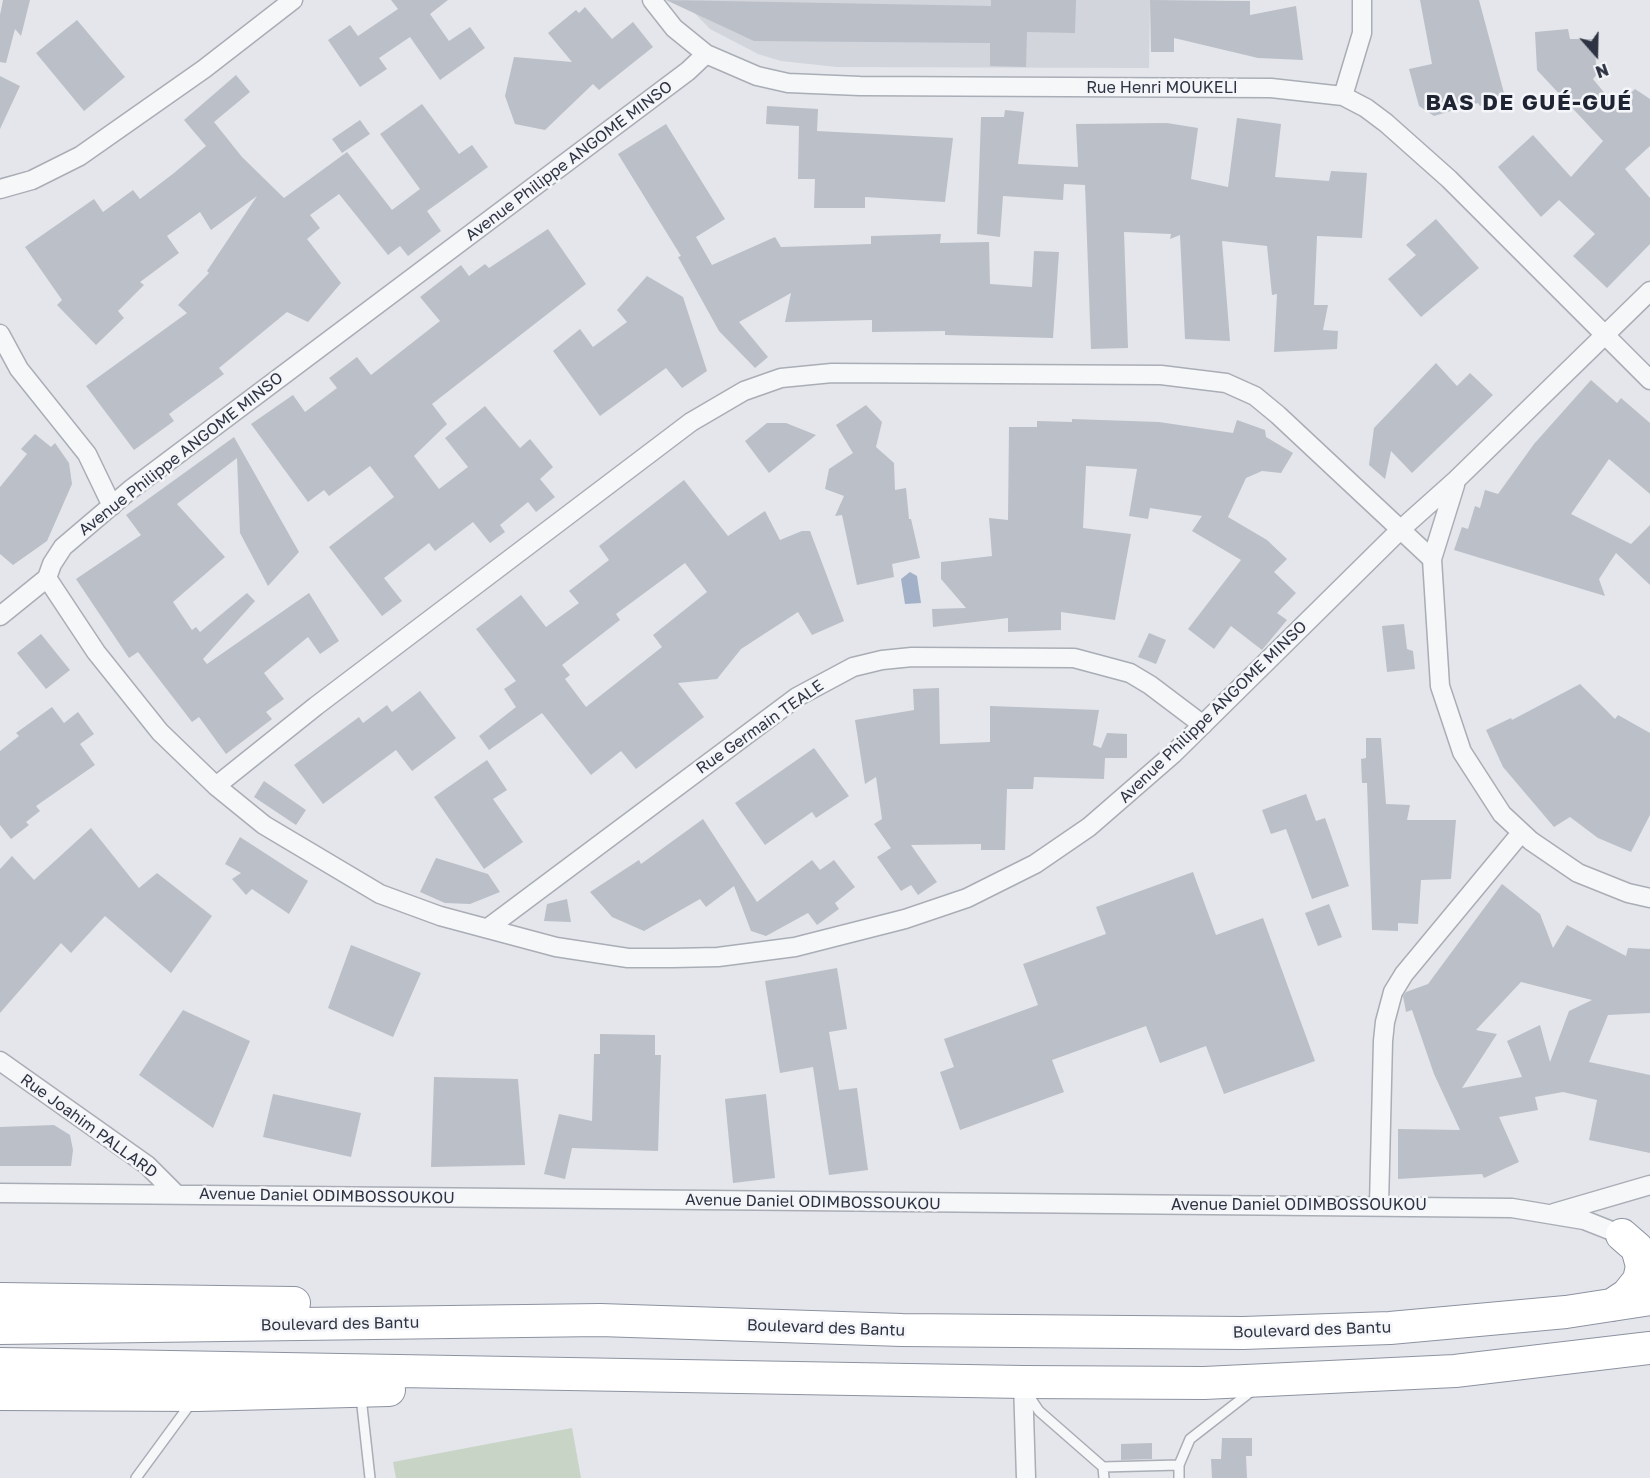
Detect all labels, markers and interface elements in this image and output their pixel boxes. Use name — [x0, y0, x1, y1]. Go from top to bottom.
north arrow — [1566, 24, 1626, 84]
text: N — [1593, 59, 1611, 82]
street label: Avenue Philippe ANGOME MINSO — [462, 77, 676, 245]
street label: Rue Henri MOUKELI — [1086, 78, 1238, 98]
district label: BAS DE GUÉ-GUÉ — [1426, 90, 1632, 116]
street label: Avenue Philippe ANGOME MINSO — [75, 368, 287, 540]
street label: Avenue Philippe ANGOME MINSO — [1115, 617, 1311, 807]
street label: Rue Germain TEALE — [693, 676, 827, 778]
street label: Rue Joahim PALLARD — [17, 1070, 161, 1182]
street label: Avenue Daniel ODIMBOSSOUKOU — [199, 1184, 455, 1208]
street label: Avenue Daniel ODIMBOSSOUKOU — [685, 1190, 941, 1214]
street label: Avenue Daniel ODIMBOSSOUKOU — [1171, 1195, 1427, 1215]
street label: Boulevard des Bantu — [261, 1313, 419, 1335]
street label: Boulevard des Bantu — [746, 1316, 906, 1340]
street label: Boulevard des Bantu — [1232, 1318, 1392, 1342]

